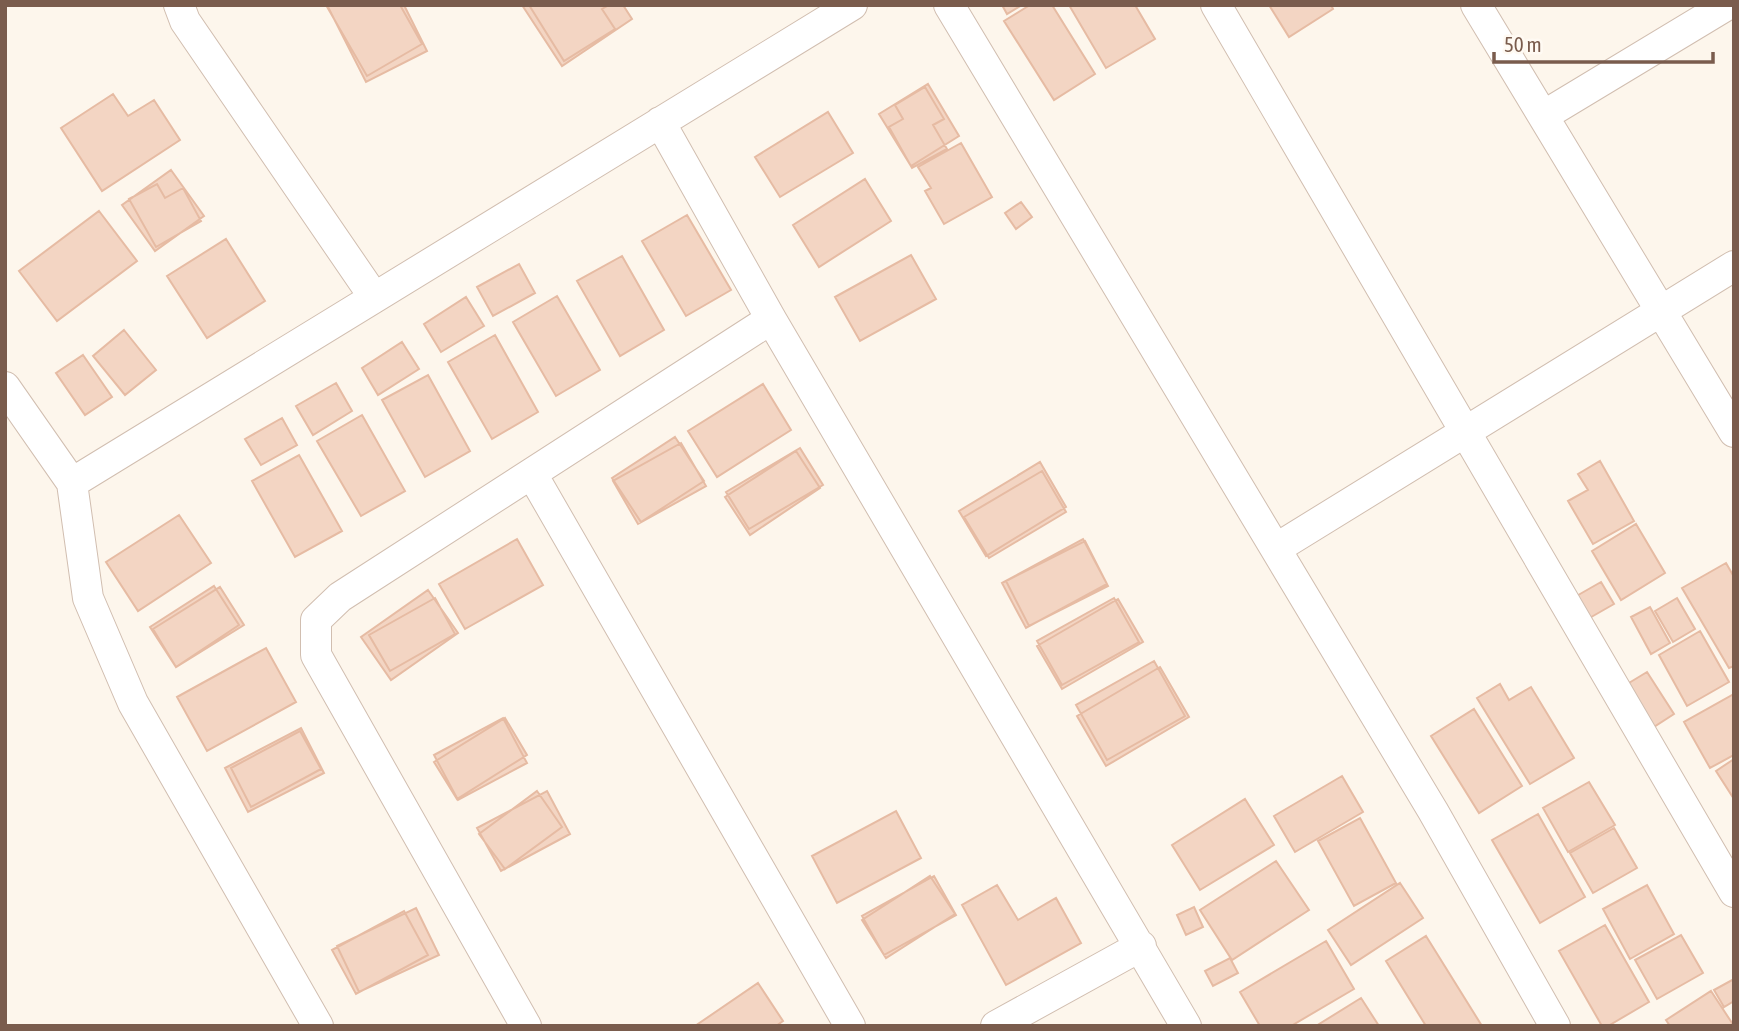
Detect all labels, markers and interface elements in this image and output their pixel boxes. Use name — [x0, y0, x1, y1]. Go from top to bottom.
scale bar — [1494, 21, 1713, 65]
text: 50 m — [1504, 32, 1542, 56]

